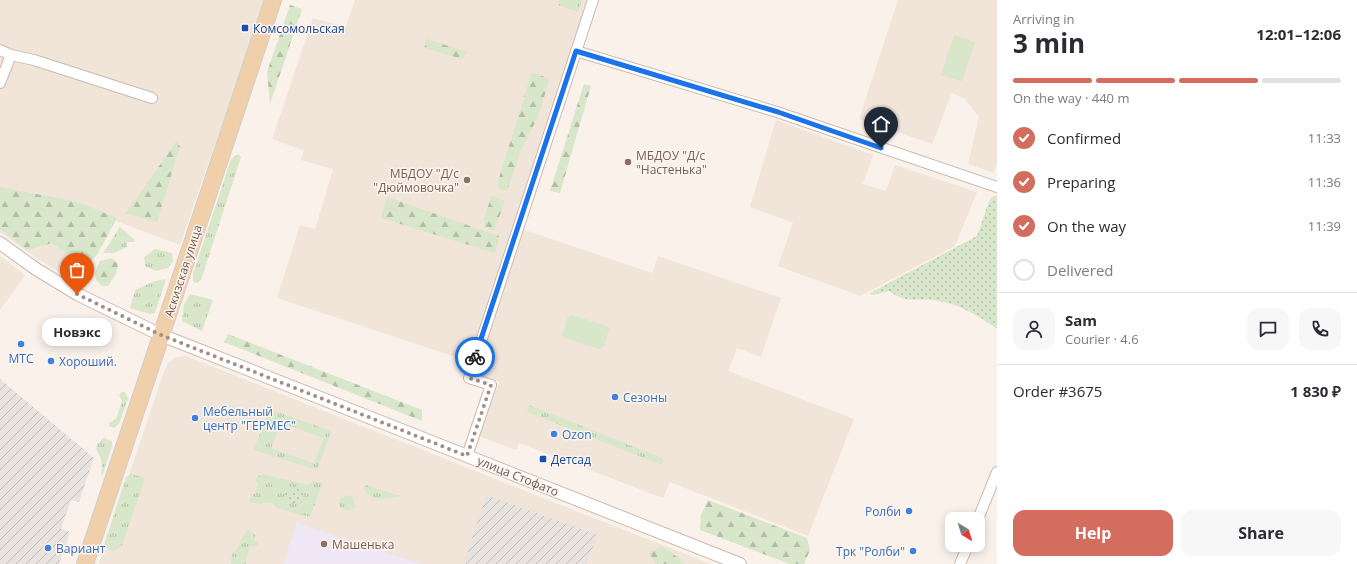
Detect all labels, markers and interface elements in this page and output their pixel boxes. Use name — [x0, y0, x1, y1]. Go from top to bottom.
text: Arriving in — [1013, 10, 1075, 28]
place label: Комсомольская — [253, 20, 345, 37]
marker: Комсомольская — [240, 23, 250, 33]
text: 12:01–12:06 — [1256, 24, 1341, 44]
text: 3 min — [1013, 25, 1085, 61]
text: On the way · 440 m — [1013, 89, 1129, 107]
pin — [864, 107, 898, 148]
icon: home — [870, 113, 892, 135]
icon: check — [1013, 127, 1035, 149]
text: Confirmed — [1047, 128, 1121, 148]
text: 11:33 — [1308, 129, 1341, 147]
place label: МБДОУ "Д/с "Настенька" — [636, 147, 707, 178]
marker: МБДОУ "Д/с "Настенька" — [623, 157, 633, 167]
place label: МБДОУ "Д/с "Дюймовочка" — [373, 165, 459, 196]
icon: check — [1013, 171, 1035, 193]
text: Preparing — [1047, 172, 1115, 192]
text: 11:36 — [1308, 173, 1341, 191]
marker: МБДОУ "Д/с "Дюймовочка" — [462, 175, 472, 185]
icon: check — [1013, 215, 1035, 237]
text: On the way — [1047, 216, 1126, 236]
text: 11:39 — [1308, 217, 1341, 235]
street label: Аскизская улица — [160, 223, 206, 319]
pin — [60, 253, 94, 294]
icon: bag — [66, 259, 88, 281]
text: Delivered — [1047, 260, 1114, 280]
button: person — [1013, 308, 1055, 350]
button: chat — [1247, 308, 1289, 350]
button: phone — [1299, 308, 1341, 350]
text: Sam — [1065, 310, 1097, 330]
callout: Новэкс — [42, 318, 112, 346]
text: Новэкс — [53, 323, 101, 341]
text: Courier · 4.6 — [1065, 330, 1139, 348]
courier — [455, 337, 495, 377]
marker: МТС — [16, 339, 26, 349]
icon: bike — [464, 346, 486, 368]
place label: МТС — [9, 350, 34, 367]
place label: Хороший. — [59, 353, 117, 370]
marker: Хороший. — [46, 356, 56, 366]
text: Order #3675 — [1013, 381, 1102, 401]
text: 1 830 ₽ — [1290, 381, 1341, 401]
place label: Сезоны — [623, 389, 667, 406]
marker: Сезоны — [610, 392, 620, 402]
place label: Мебельный центр "ГЕРМЕС" — [203, 403, 296, 434]
marker: Мебельный центр "ГЕРМЕС" — [190, 413, 200, 423]
place label: Ozon — [562, 426, 592, 443]
marker: Ozon — [549, 429, 559, 439]
place label: Детсад — [551, 451, 591, 468]
street label: улица Стофато — [475, 452, 561, 500]
marker: Детсад — [538, 454, 548, 464]
place label: Ролби — [865, 503, 901, 520]
marker: Ролби — [904, 506, 914, 516]
button: Help — [1013, 510, 1173, 556]
button: Share — [1181, 510, 1341, 556]
north arrow — [945, 512, 985, 552]
map controls — [945, 512, 985, 552]
place label: Машенька — [332, 536, 394, 553]
marker: Машенька — [319, 539, 329, 549]
place label: Вариант — [56, 540, 106, 557]
marker: Вариант — [43, 543, 53, 553]
place label: Трк "Ролби" — [836, 543, 905, 560]
marker: Трк "Ролби" — [908, 546, 918, 556]

